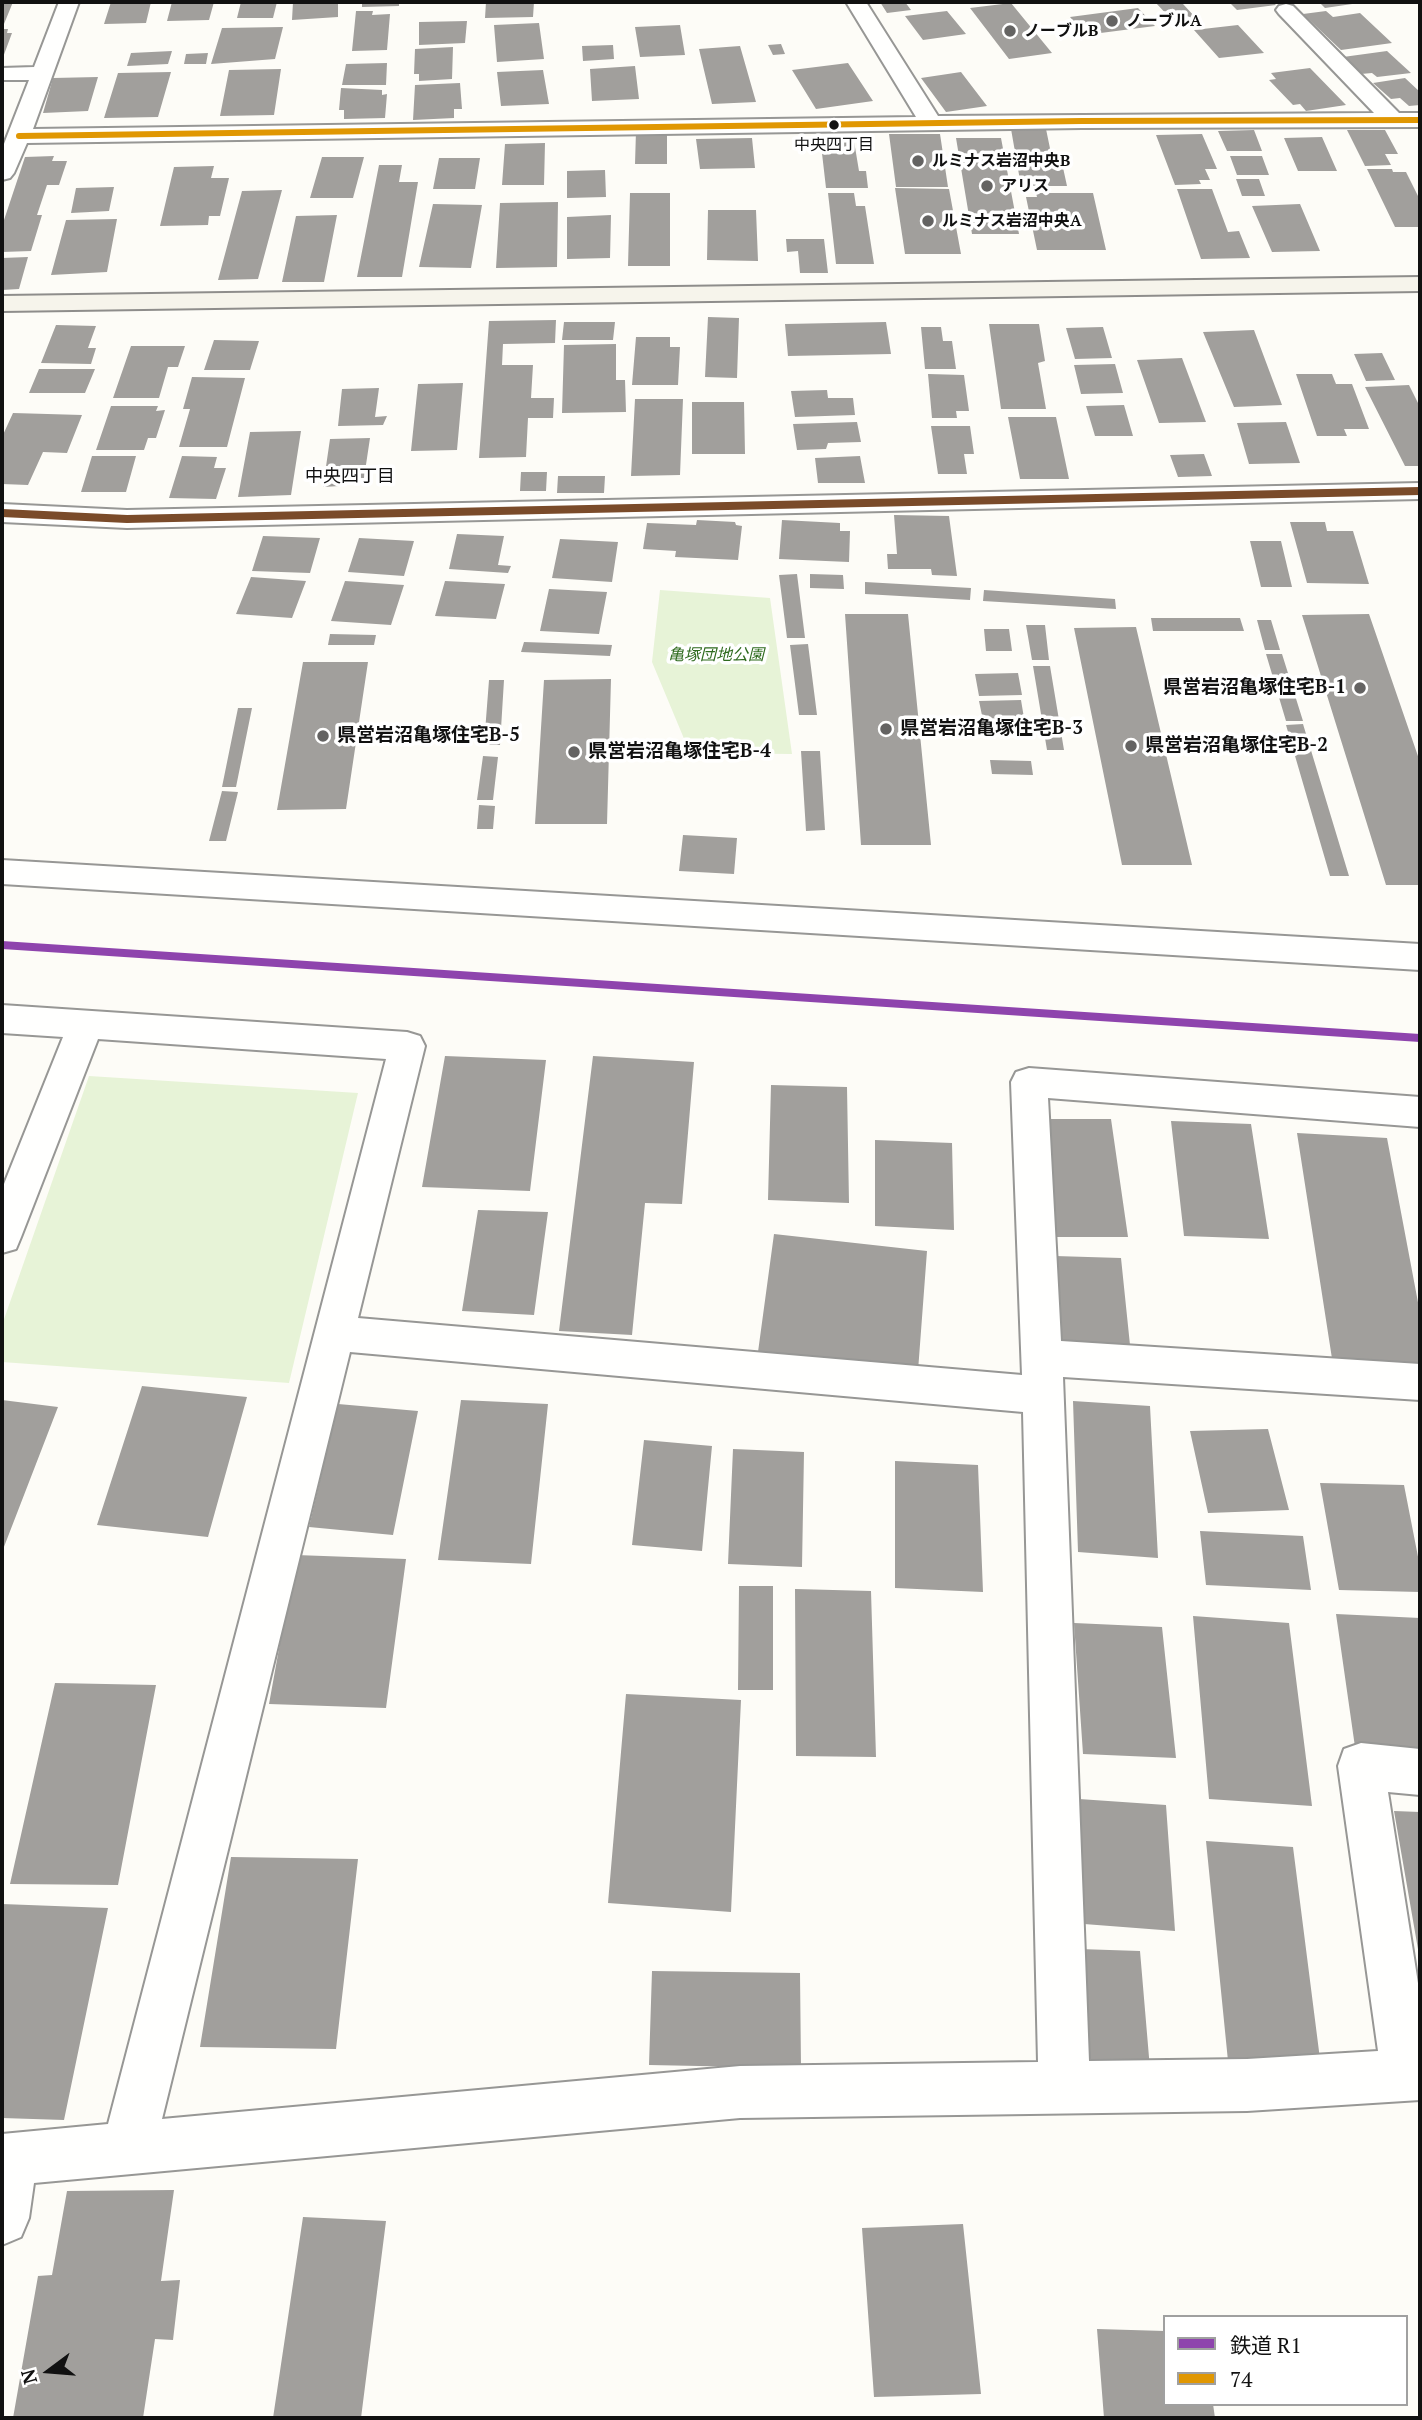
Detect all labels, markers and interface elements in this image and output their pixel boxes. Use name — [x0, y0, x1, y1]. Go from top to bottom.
place label: ノーブルA — [1126, 11, 1202, 31]
marker: ノーブルA — [1104, 13, 1120, 29]
place label: ノーブルB — [1024, 21, 1098, 41]
marker: ノーブルB — [1002, 23, 1018, 39]
marker: 中央四丁目 — [827, 118, 841, 132]
place label: 中央四丁目 — [794, 135, 874, 155]
place label: ルミナス岩沼中央B — [932, 151, 1070, 171]
marker: ルミナス岩沼中央B — [910, 153, 926, 169]
place label: アリス — [1001, 176, 1049, 196]
marker: アリス — [979, 178, 995, 194]
place label: ルミナス岩沼中央A — [942, 211, 1082, 231]
marker: ルミナス岩沼中央A — [920, 213, 936, 229]
district label: 中央四丁目 — [305, 466, 395, 488]
park label: 亀塚団地公園 — [668, 645, 764, 665]
place label: 県営岩沼亀塚住宅B-1 — [1163, 677, 1346, 699]
marker: 県営岩沼亀塚住宅B-1 — [1352, 680, 1368, 696]
place label: 県営岩沼亀塚住宅B-3 — [900, 718, 1083, 740]
marker: 県営岩沼亀塚住宅B-3 — [878, 721, 894, 737]
place label: 県営岩沼亀塚住宅B-5 — [337, 725, 520, 747]
marker: 県営岩沼亀塚住宅B-5 — [315, 728, 331, 744]
place label: 県営岩沼亀塚住宅B-2 — [1145, 735, 1328, 757]
marker: 県営岩沼亀塚住宅B-2 — [1123, 738, 1139, 754]
place label: 県営岩沼亀塚住宅B-4 — [588, 741, 771, 763]
marker: 県営岩沼亀塚住宅B-4 — [566, 744, 582, 760]
legend — [1163, 2315, 1408, 2406]
text: 鉄道 R1 — [1230, 2331, 1302, 2359]
north arrow — [14, 2336, 84, 2406]
text: 74 — [1230, 2365, 1252, 2393]
text: N — [14, 2367, 42, 2387]

